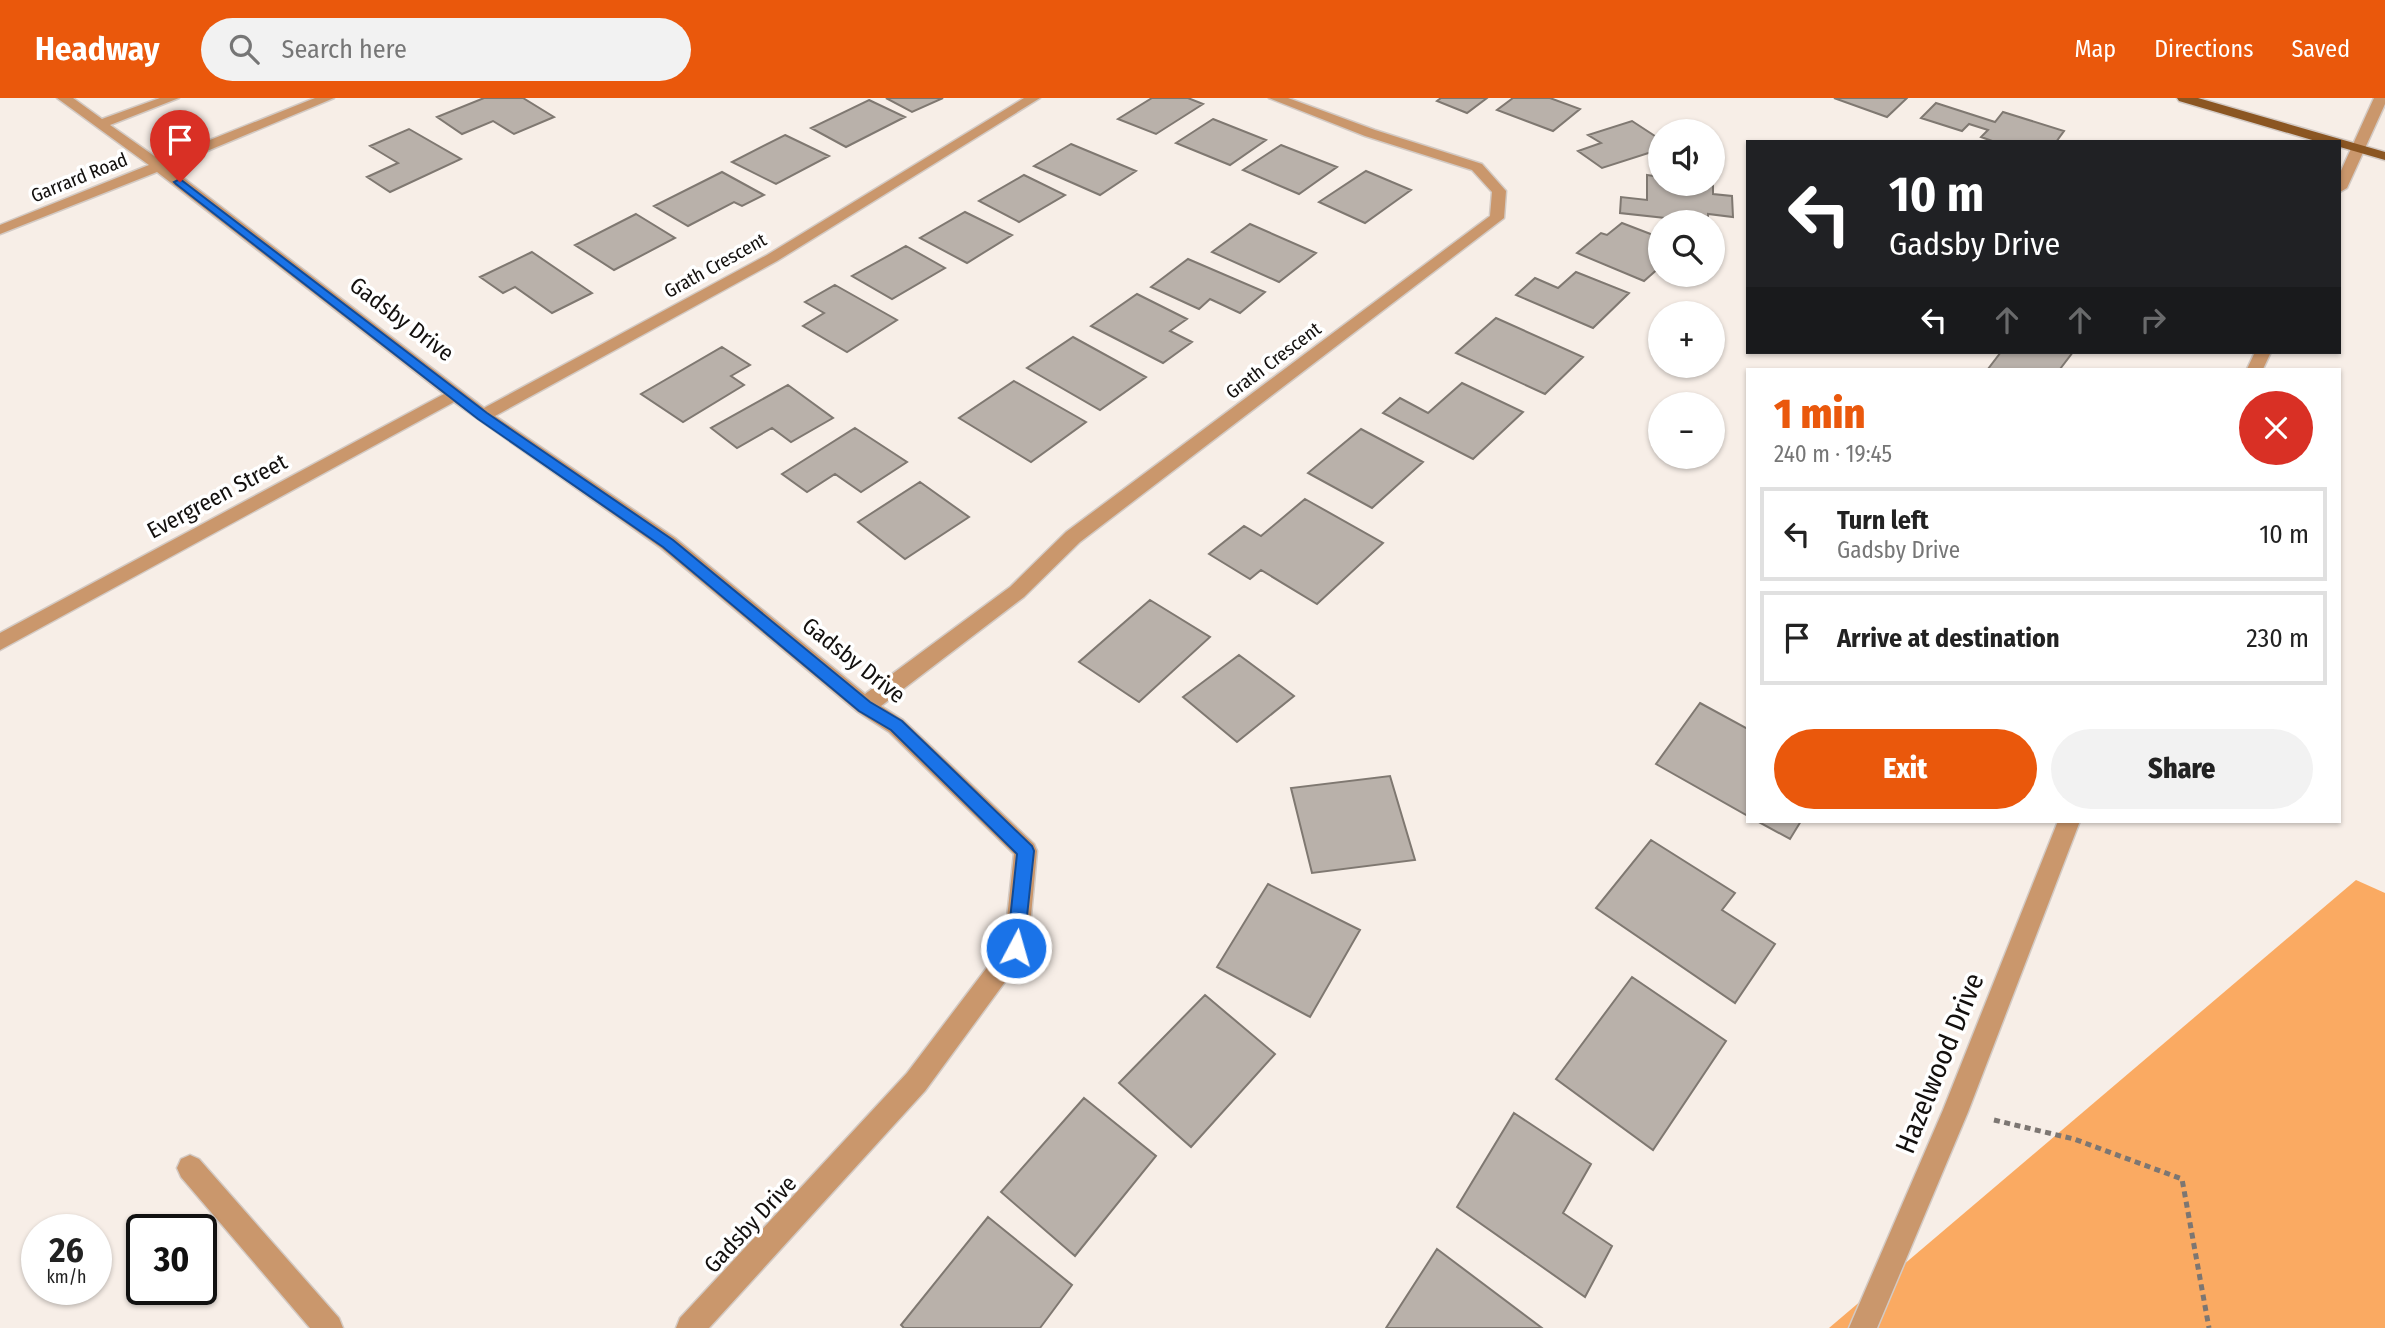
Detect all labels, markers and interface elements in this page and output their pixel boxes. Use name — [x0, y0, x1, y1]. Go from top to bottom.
search box — [201, 18, 691, 81]
text: Headway — [35, 29, 159, 69]
icon: search — [225, 30, 263, 68]
text: Search here — [281, 34, 407, 65]
text: Map — [2075, 35, 2116, 63]
text: Directions — [2154, 35, 2253, 63]
text: Saved — [2291, 35, 2350, 63]
pin — [150, 110, 210, 182]
map controls — [1648, 119, 1725, 469]
button: sound — [1648, 119, 1725, 196]
icon: arrive — [161, 121, 199, 159]
street label: Garrard Road — [27, 148, 131, 207]
text: 10 m — [1889, 165, 1984, 224]
icon: left — [1774, 168, 1865, 259]
button: search — [1648, 210, 1725, 287]
text: Gadsby Drive — [1889, 225, 2060, 263]
street label: Grath Crescent — [660, 228, 771, 303]
street label: Gadsby Drive — [344, 271, 460, 367]
button: + — [1648, 301, 1725, 378]
icon: left — [1915, 301, 1953, 339]
icon: ahead — [1988, 301, 2026, 339]
icon: ahead — [2061, 301, 2099, 339]
icon: right — [2134, 301, 2172, 339]
street label: Grath Crescent — [1221, 317, 1326, 404]
text: 1 min — [1774, 389, 1865, 439]
button: close — [2239, 391, 2313, 465]
button: − — [1648, 392, 1725, 469]
text: 240 m · 19:45 — [1774, 440, 1892, 468]
street label: Evergreen Street — [142, 447, 292, 545]
text: Turn left — [1837, 505, 1929, 536]
icon: left — [1778, 515, 1816, 553]
text: 10 m — [2259, 519, 2309, 550]
text: Gadsby Drive — [1837, 536, 1960, 564]
street label: Gadsby Drive — [797, 611, 911, 709]
icon: arrive — [1778, 619, 1816, 657]
text: Arrive at destination — [1837, 623, 2060, 654]
text: 230 m — [2246, 623, 2309, 654]
button: Exit — [1774, 729, 2037, 809]
button: Share — [2051, 729, 2313, 809]
position arrow — [979, 911, 1053, 985]
street label: Hazelwood Drive — [1888, 968, 1991, 1158]
street label: Gadsby Drive — [698, 1169, 802, 1279]
speed limit sign: 30 — [126, 1214, 217, 1305]
text: 26 — [49, 1229, 84, 1271]
text: km/h — [46, 1266, 87, 1288]

